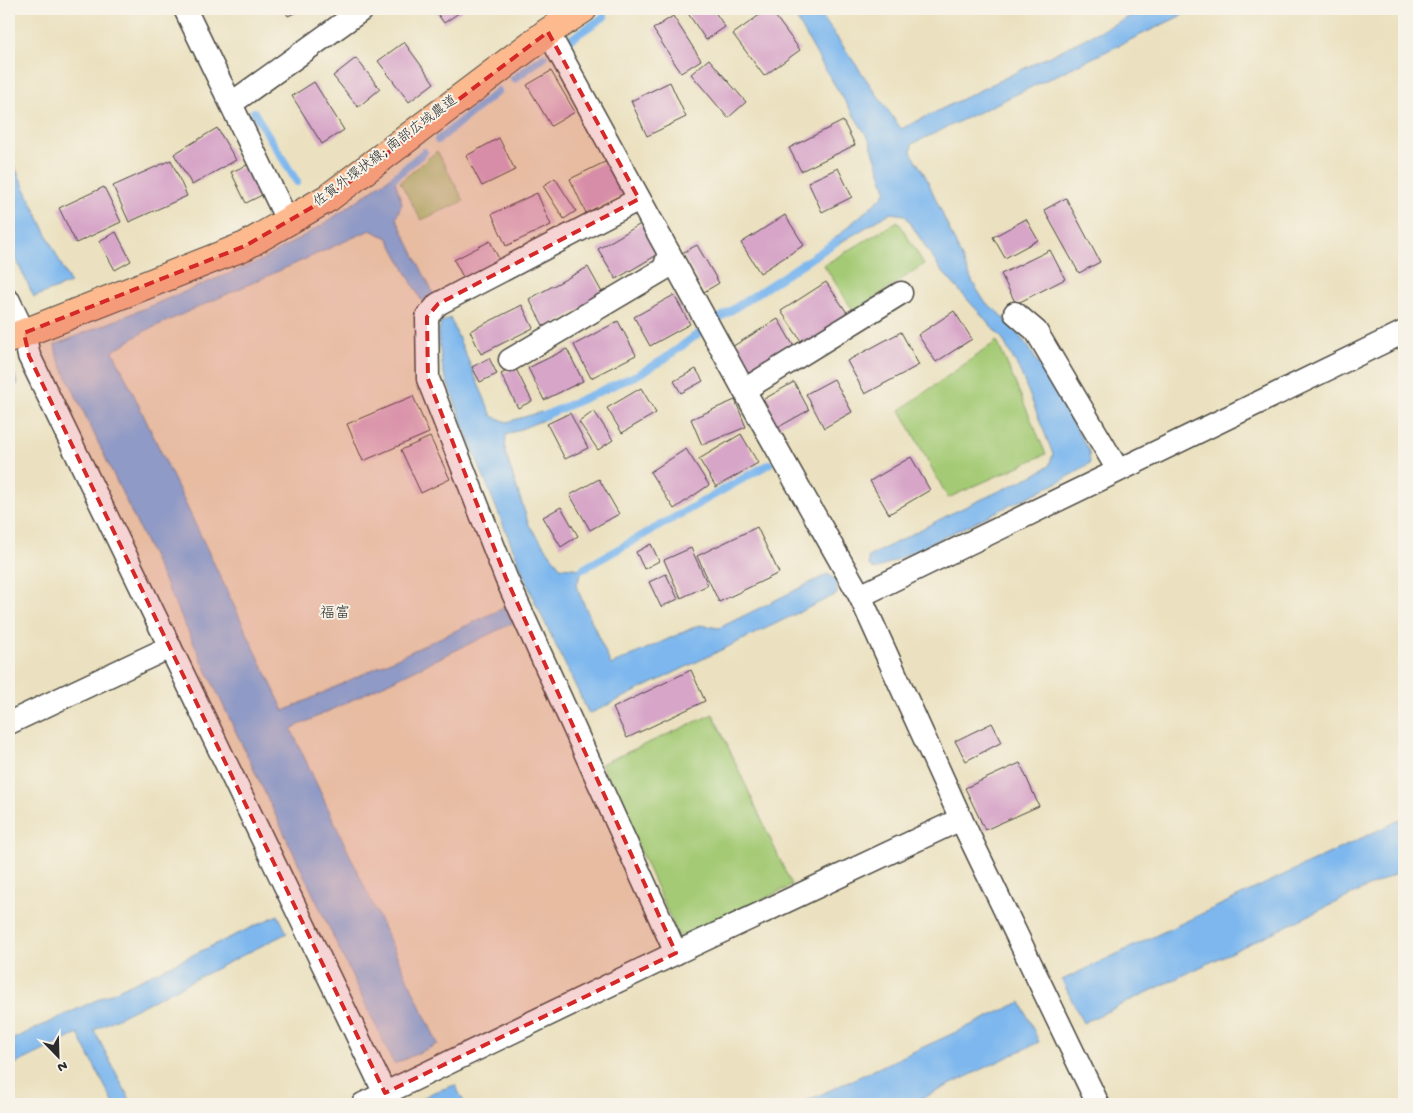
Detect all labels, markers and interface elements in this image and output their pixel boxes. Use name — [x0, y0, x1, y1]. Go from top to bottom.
street label: 佐賀外環状線; 南部広域農道 — [311, 92, 461, 212]
district label: 福富 — [320, 604, 350, 623]
north arrow — [32, 1030, 82, 1080]
text: N — [55, 1056, 70, 1075]

